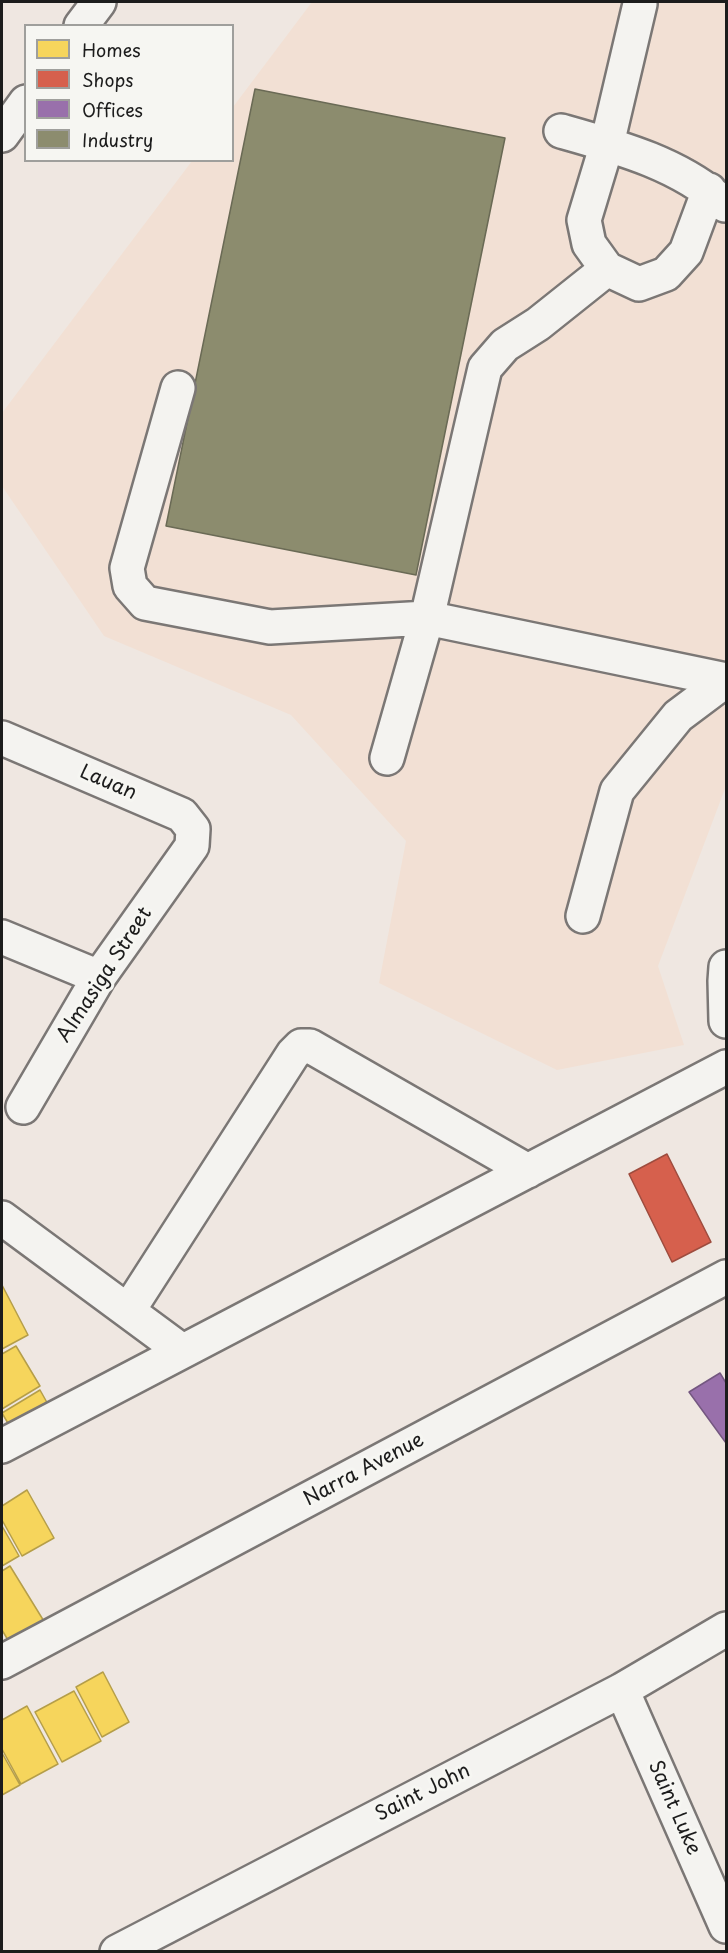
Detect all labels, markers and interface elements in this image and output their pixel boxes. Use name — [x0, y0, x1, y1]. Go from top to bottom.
legend — [24, 24, 234, 162]
text: Homes — [82, 36, 140, 63]
text: Shops — [82, 66, 133, 93]
text: Offices — [82, 96, 143, 123]
text: Industry — [82, 126, 153, 153]
street label: Lauan — [76, 760, 140, 806]
street label: Almasiga Street — [52, 903, 158, 1047]
street label: Narra Avenue — [300, 1428, 428, 1512]
street label: Saint Luke — [643, 1757, 705, 1859]
street label: Saint John — [372, 1759, 474, 1827]

